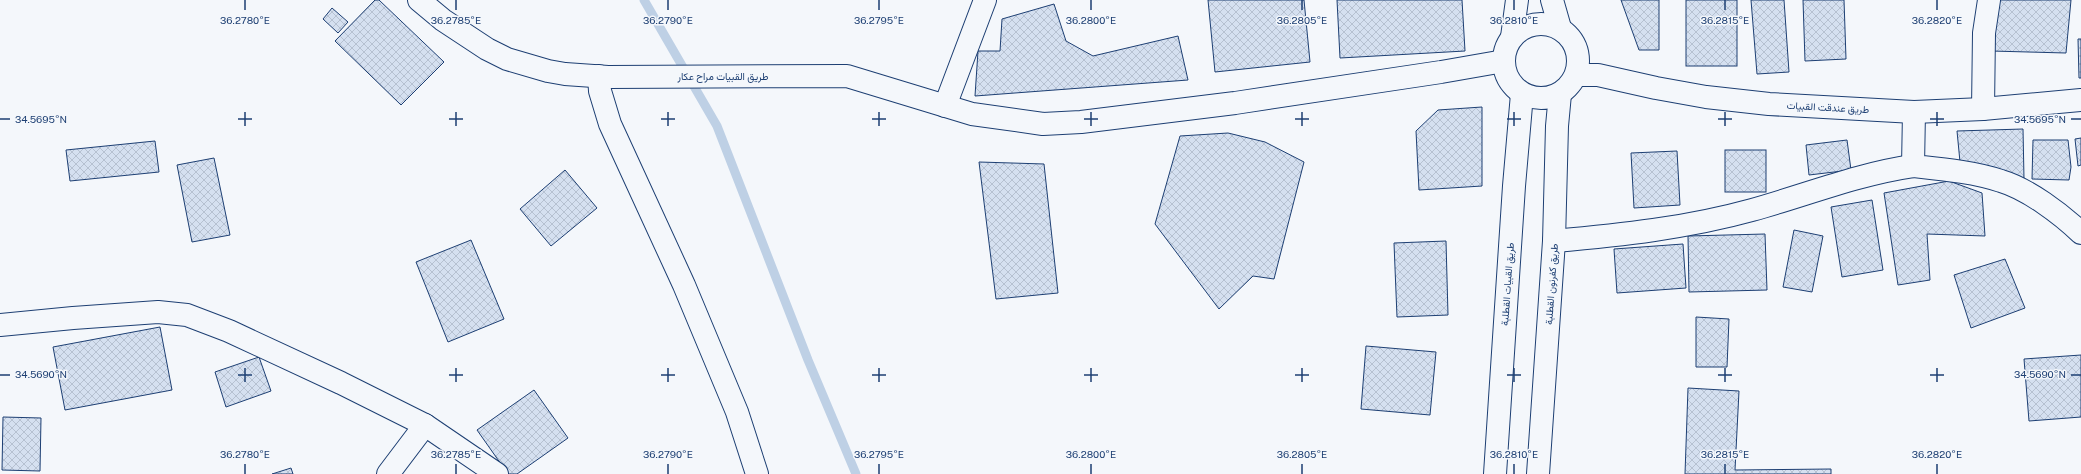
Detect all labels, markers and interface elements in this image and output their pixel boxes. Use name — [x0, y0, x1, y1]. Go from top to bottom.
text: 36.2780°E — [220, 14, 270, 26]
text: 36.2785°E — [431, 14, 481, 26]
text: 36.2790°E — [643, 14, 693, 26]
text: 36.2795°E — [854, 14, 904, 26]
text: 36.2800°E — [1066, 14, 1116, 26]
text: 36.2805°E — [1277, 14, 1327, 26]
text: 36.2810°E — [1490, 14, 1538, 26]
text: 36.2815°E — [1701, 14, 1749, 26]
text: 36.2820°E — [1912, 14, 1962, 26]
street label: طريق القبيات مراح عكار — [676, 70, 769, 83]
street label: طريق عندقت القبيات — [1786, 99, 1870, 116]
text: 34.5695°N — [15, 113, 67, 125]
text: 34.5695°N — [2014, 113, 2066, 125]
street label: طريق القبيات القطلبة — [1498, 241, 1517, 326]
street label: طريق كفرنون القطلبة — [1542, 242, 1561, 325]
text: 34.5690°N — [15, 368, 67, 380]
text: 34.5690°N — [2014, 368, 2066, 380]
text: 36.2780°E — [220, 448, 270, 460]
text: 36.2785°E — [431, 448, 481, 460]
text: 36.2790°E — [643, 448, 693, 460]
text: 36.2795°E — [854, 448, 904, 460]
text: 36.2800°E — [1066, 448, 1116, 460]
text: 36.2805°E — [1277, 448, 1327, 460]
text: 36.2810°E — [1490, 448, 1538, 460]
text: 36.2815°E — [1701, 448, 1749, 460]
text: 36.2820°E — [1912, 448, 1962, 460]

